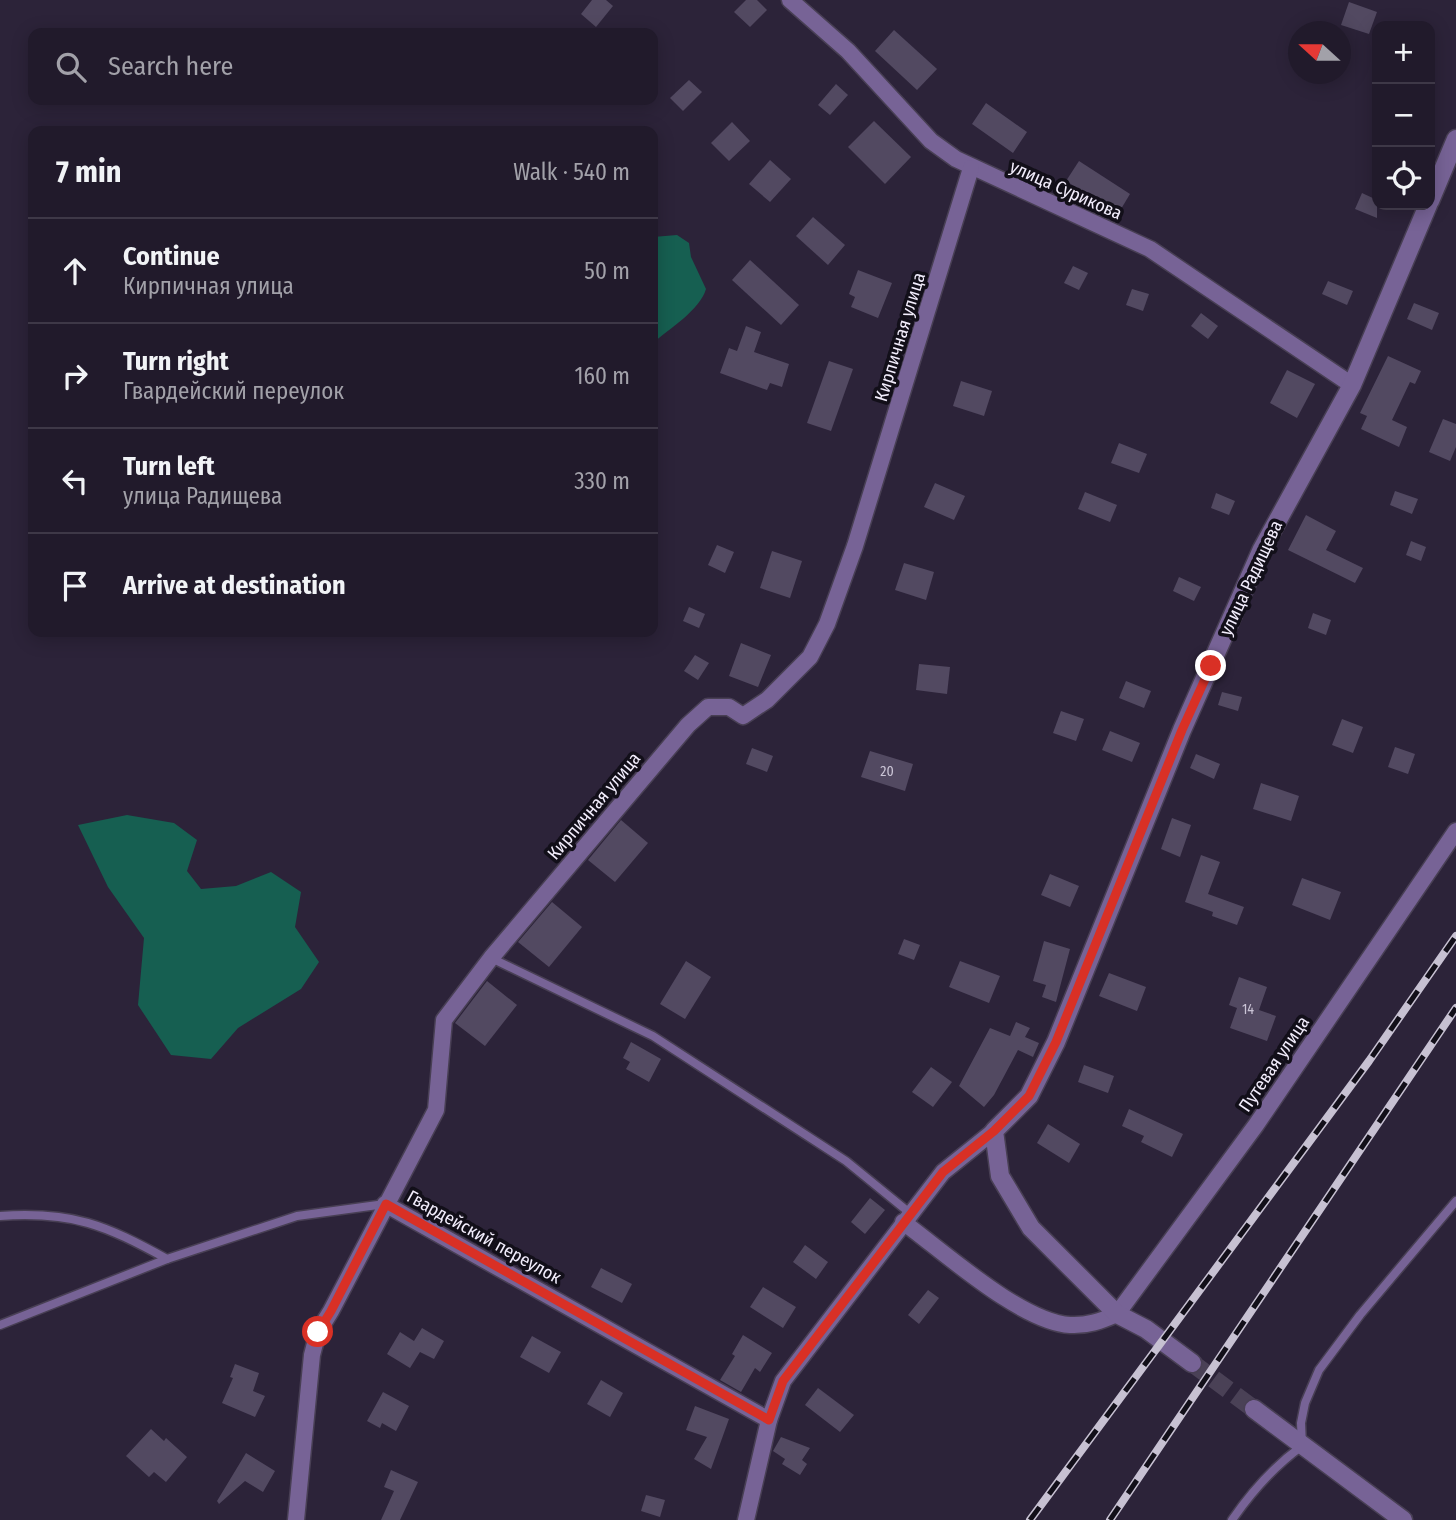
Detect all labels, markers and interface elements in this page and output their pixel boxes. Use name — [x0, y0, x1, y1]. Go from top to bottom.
north arrow — [1288, 21, 1351, 84]
map controls — [1372, 21, 1435, 210]
button: + — [1372, 21, 1435, 84]
search box — [28, 28, 658, 105]
icon: search — [52, 48, 90, 86]
text: Search here — [108, 51, 233, 82]
button: − — [1372, 84, 1435, 147]
button: locate — [1372, 147, 1435, 210]
text: 7 min — [56, 154, 121, 190]
street label: улица Сурикова — [1007, 155, 1126, 225]
text: Walk · 540 m — [513, 158, 630, 186]
text: Continue — [123, 241, 220, 272]
icon: ahead — [56, 252, 94, 290]
text: 50 m — [584, 257, 630, 285]
street label: Кирпичная улица — [870, 270, 930, 404]
text: Кирпичная улица — [123, 272, 294, 300]
text: Turn right — [123, 346, 229, 377]
icon: right — [56, 357, 94, 395]
text: 160 m — [575, 362, 630, 390]
text: Гвардейский переулок — [123, 377, 344, 405]
text: Turn left — [123, 451, 215, 482]
icon: left — [56, 462, 94, 500]
text: 330 m — [574, 467, 630, 495]
text: улица Радищева — [123, 482, 282, 510]
street label: улица Радищева — [1215, 517, 1287, 639]
icon: arrive — [56, 567, 94, 605]
text: Arrive at destination — [123, 570, 346, 601]
route end — [1195, 650, 1226, 681]
street label: Кирпичная улица — [543, 748, 645, 864]
house number: 20 — [880, 763, 894, 780]
house number: 14 — [1242, 1001, 1254, 1018]
street label: Путевая улица — [1234, 1012, 1314, 1116]
street label: Гвардейский переулок — [403, 1185, 565, 1289]
route start — [302, 1316, 333, 1347]

